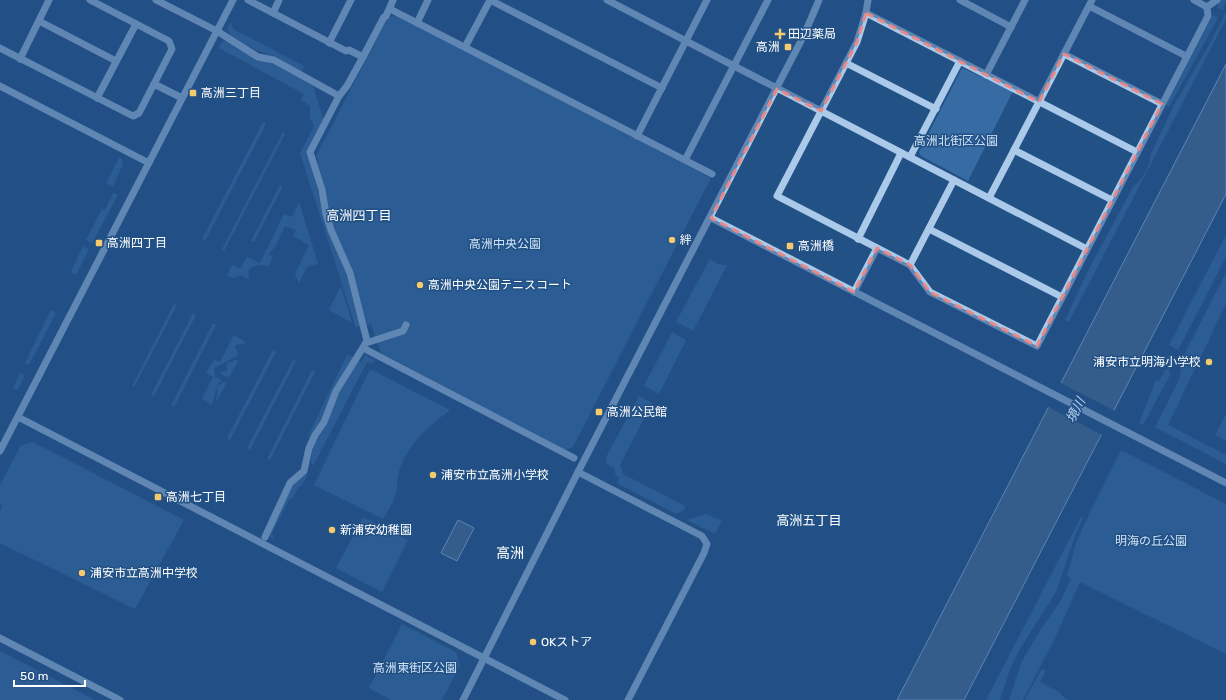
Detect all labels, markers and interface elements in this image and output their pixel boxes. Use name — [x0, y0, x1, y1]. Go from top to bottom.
place label: 田辺薬局 — [788, 27, 836, 41]
marker: 田辺薬局 — [775, 29, 785, 39]
place label: 高洲 — [756, 40, 780, 54]
marker: 高洲 — [783, 42, 793, 52]
place label: 高洲三丁目 — [201, 86, 261, 100]
marker: 高洲三丁目 — [188, 88, 198, 98]
park label: 高洲北街区公園 — [914, 134, 998, 148]
district label: 高洲四丁目 — [326, 208, 392, 223]
place label: 絆 — [680, 233, 692, 247]
marker: 絆 — [667, 235, 677, 245]
place label: 高洲四丁目 — [107, 236, 167, 250]
park label: 高洲中央公園 — [469, 237, 541, 251]
marker: 高洲四丁目 — [94, 238, 104, 248]
place label: 高洲橋 — [798, 239, 834, 253]
marker: 高洲橋 — [785, 241, 795, 251]
place label: 高洲中央公園テニスコート — [428, 278, 572, 292]
marker: 高洲中央公園テニスコート — [415, 280, 425, 290]
place label: 浦安市立明海小学校 — [1093, 355, 1201, 369]
marker: 浦安市立明海小学校 — [1204, 357, 1214, 367]
water label: 境川 — [1063, 393, 1089, 425]
place label: 高洲公民館 — [607, 405, 667, 419]
marker: 高洲公民館 — [594, 407, 604, 417]
place label: 浦安市立高洲小学校 — [441, 468, 549, 482]
marker: 浦安市立高洲小学校 — [428, 470, 438, 480]
place label: 高洲七丁目 — [166, 490, 226, 504]
marker: 高洲七丁目 — [153, 492, 163, 502]
district label: 高洲五丁目 — [776, 513, 842, 528]
place label: 新浦安幼稚園 — [340, 523, 412, 537]
marker: 新浦安幼稚園 — [327, 525, 337, 535]
park label: 明海の丘公園 — [1115, 534, 1187, 548]
district label: 高洲 — [496, 545, 524, 562]
place label: 浦安市立高洲中学校 — [90, 566, 198, 580]
marker: 浦安市立高洲中学校 — [77, 568, 87, 578]
place label: OKストア — [541, 635, 592, 649]
marker: OKストア — [528, 637, 538, 647]
park label: 高洲東街区公園 — [373, 661, 457, 675]
scale bar — [14, 662, 85, 688]
text: 50 m — [20, 669, 48, 683]

